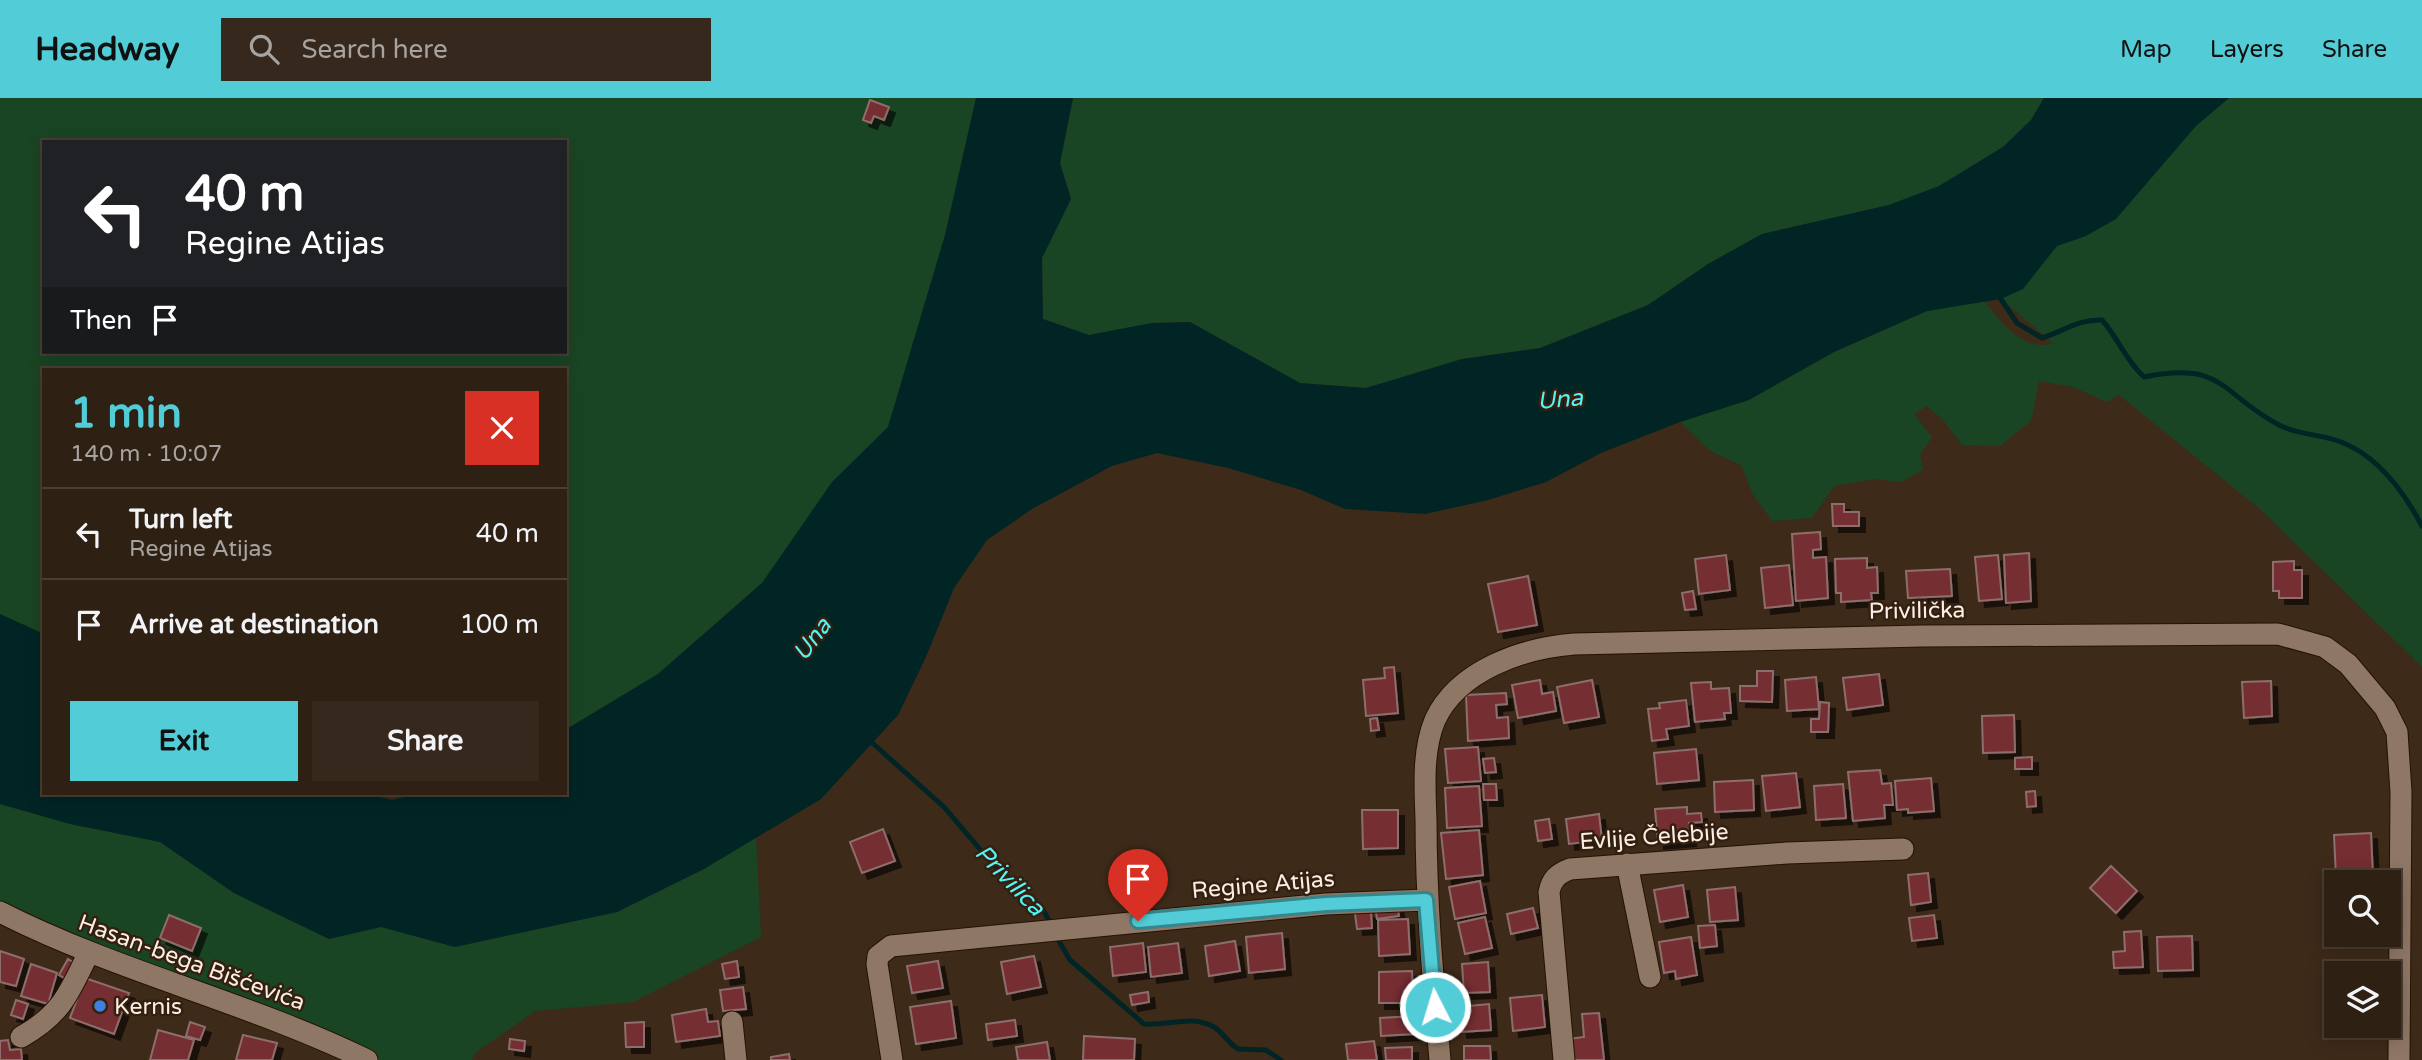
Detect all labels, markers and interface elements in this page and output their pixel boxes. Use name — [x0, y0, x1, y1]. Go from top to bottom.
search box — [221, 18, 711, 81]
text: Headway — [35, 30, 179, 69]
icon: search — [245, 30, 283, 68]
text: Search here — [301, 34, 448, 65]
text: Map — [2120, 35, 2172, 64]
text: Layers — [2210, 35, 2284, 64]
text: Share — [2322, 35, 2387, 64]
text: 40 m — [185, 165, 304, 224]
icon: left — [70, 168, 161, 259]
text: Regine Atijas — [185, 225, 385, 263]
icon: arrive — [146, 301, 184, 339]
text: Then — [70, 305, 132, 336]
water label: Una — [1536, 383, 1585, 416]
text: 1 min — [70, 388, 182, 439]
button: close — [465, 391, 539, 465]
text: 140 m · 10:07 — [70, 440, 222, 468]
text: Turn left — [129, 504, 232, 535]
icon: left — [70, 515, 108, 553]
text: 40 m — [476, 518, 539, 549]
text: Regine Atijas — [129, 535, 273, 563]
street label: Privilička — [1868, 596, 1966, 626]
icon: arrive — [70, 606, 108, 644]
text: Arrive at destination — [129, 609, 379, 640]
text: 100 m — [459, 609, 539, 640]
water label: Una — [787, 612, 838, 666]
button: Exit — [70, 701, 298, 781]
button: Share — [312, 701, 539, 781]
street label: Evlije Čelebije — [1579, 818, 1730, 856]
water label: Privilica — [969, 839, 1051, 922]
pin — [1108, 849, 1168, 921]
icon: arrive — [1119, 860, 1157, 898]
street label: Regine Atijas — [1190, 865, 1336, 905]
map controls — [2324, 870, 2401, 1038]
button: search — [2324, 870, 2401, 947]
street label: Hasan-bega Bišćevića — [74, 909, 309, 1017]
button: layers — [2324, 961, 2401, 1038]
position arrow — [1398, 970, 1472, 1044]
place label: Kernis — [114, 993, 182, 1021]
marker: Kernis — [92, 998, 108, 1014]

